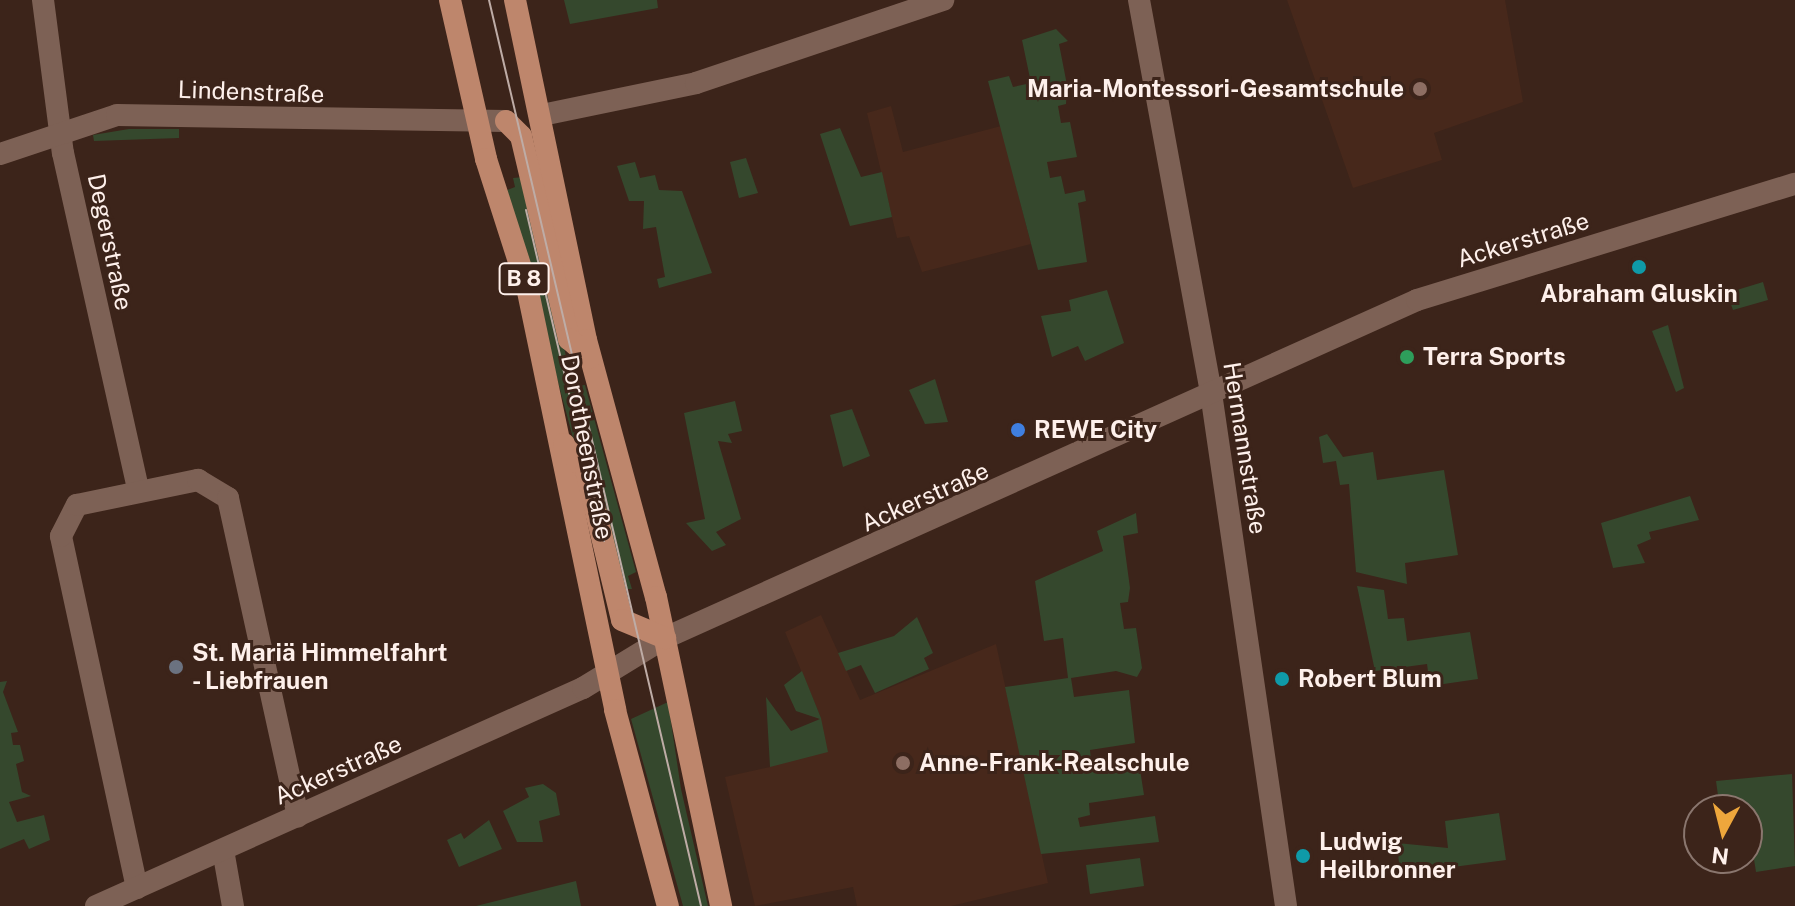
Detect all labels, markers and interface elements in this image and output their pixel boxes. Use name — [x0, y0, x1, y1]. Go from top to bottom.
street label: Lindenstraße — [177, 75, 325, 109]
place label: Maria-Montessori-Gesamtschule — [1027, 75, 1404, 103]
marker: Maria-Montessori-Gesamtschule — [1411, 80, 1429, 98]
street label: Degerstraße — [81, 171, 139, 313]
street label: Ackerstraße — [1453, 206, 1593, 274]
marker: Abraham Gluskin — [1630, 258, 1648, 276]
road number: B 8 — [498, 261, 550, 297]
place label: Abraham Gluskin — [1540, 280, 1738, 308]
place label: Terra Sports — [1423, 343, 1566, 371]
marker: Terra Sports — [1398, 348, 1416, 366]
street label: Dorotheenstraße — [555, 352, 619, 542]
street label: Hermannstraße — [1217, 360, 1273, 536]
place label: REWE City — [1034, 416, 1157, 444]
marker: REWE City — [1009, 421, 1027, 439]
street label: Ackerstraße — [857, 456, 993, 538]
place label: St. Mariä Himmelfahrt - Liebfrauen — [192, 639, 448, 695]
marker: St. Mariä Himmelfahrt - Liebfrauen — [167, 658, 185, 676]
place label: Robert Blum — [1298, 665, 1442, 693]
marker: Robert Blum — [1273, 670, 1291, 688]
street label: Ackerstraße — [270, 729, 406, 811]
place label: Anne-Frank-Realschule — [919, 749, 1190, 777]
marker: Anne-Frank-Realschule — [894, 754, 912, 772]
north arrow — [1683, 794, 1763, 874]
place label: Ludwig Heilbronner — [1319, 828, 1456, 884]
text: N — [1710, 842, 1730, 870]
marker: Ludwig Heilbronner — [1294, 847, 1312, 865]

